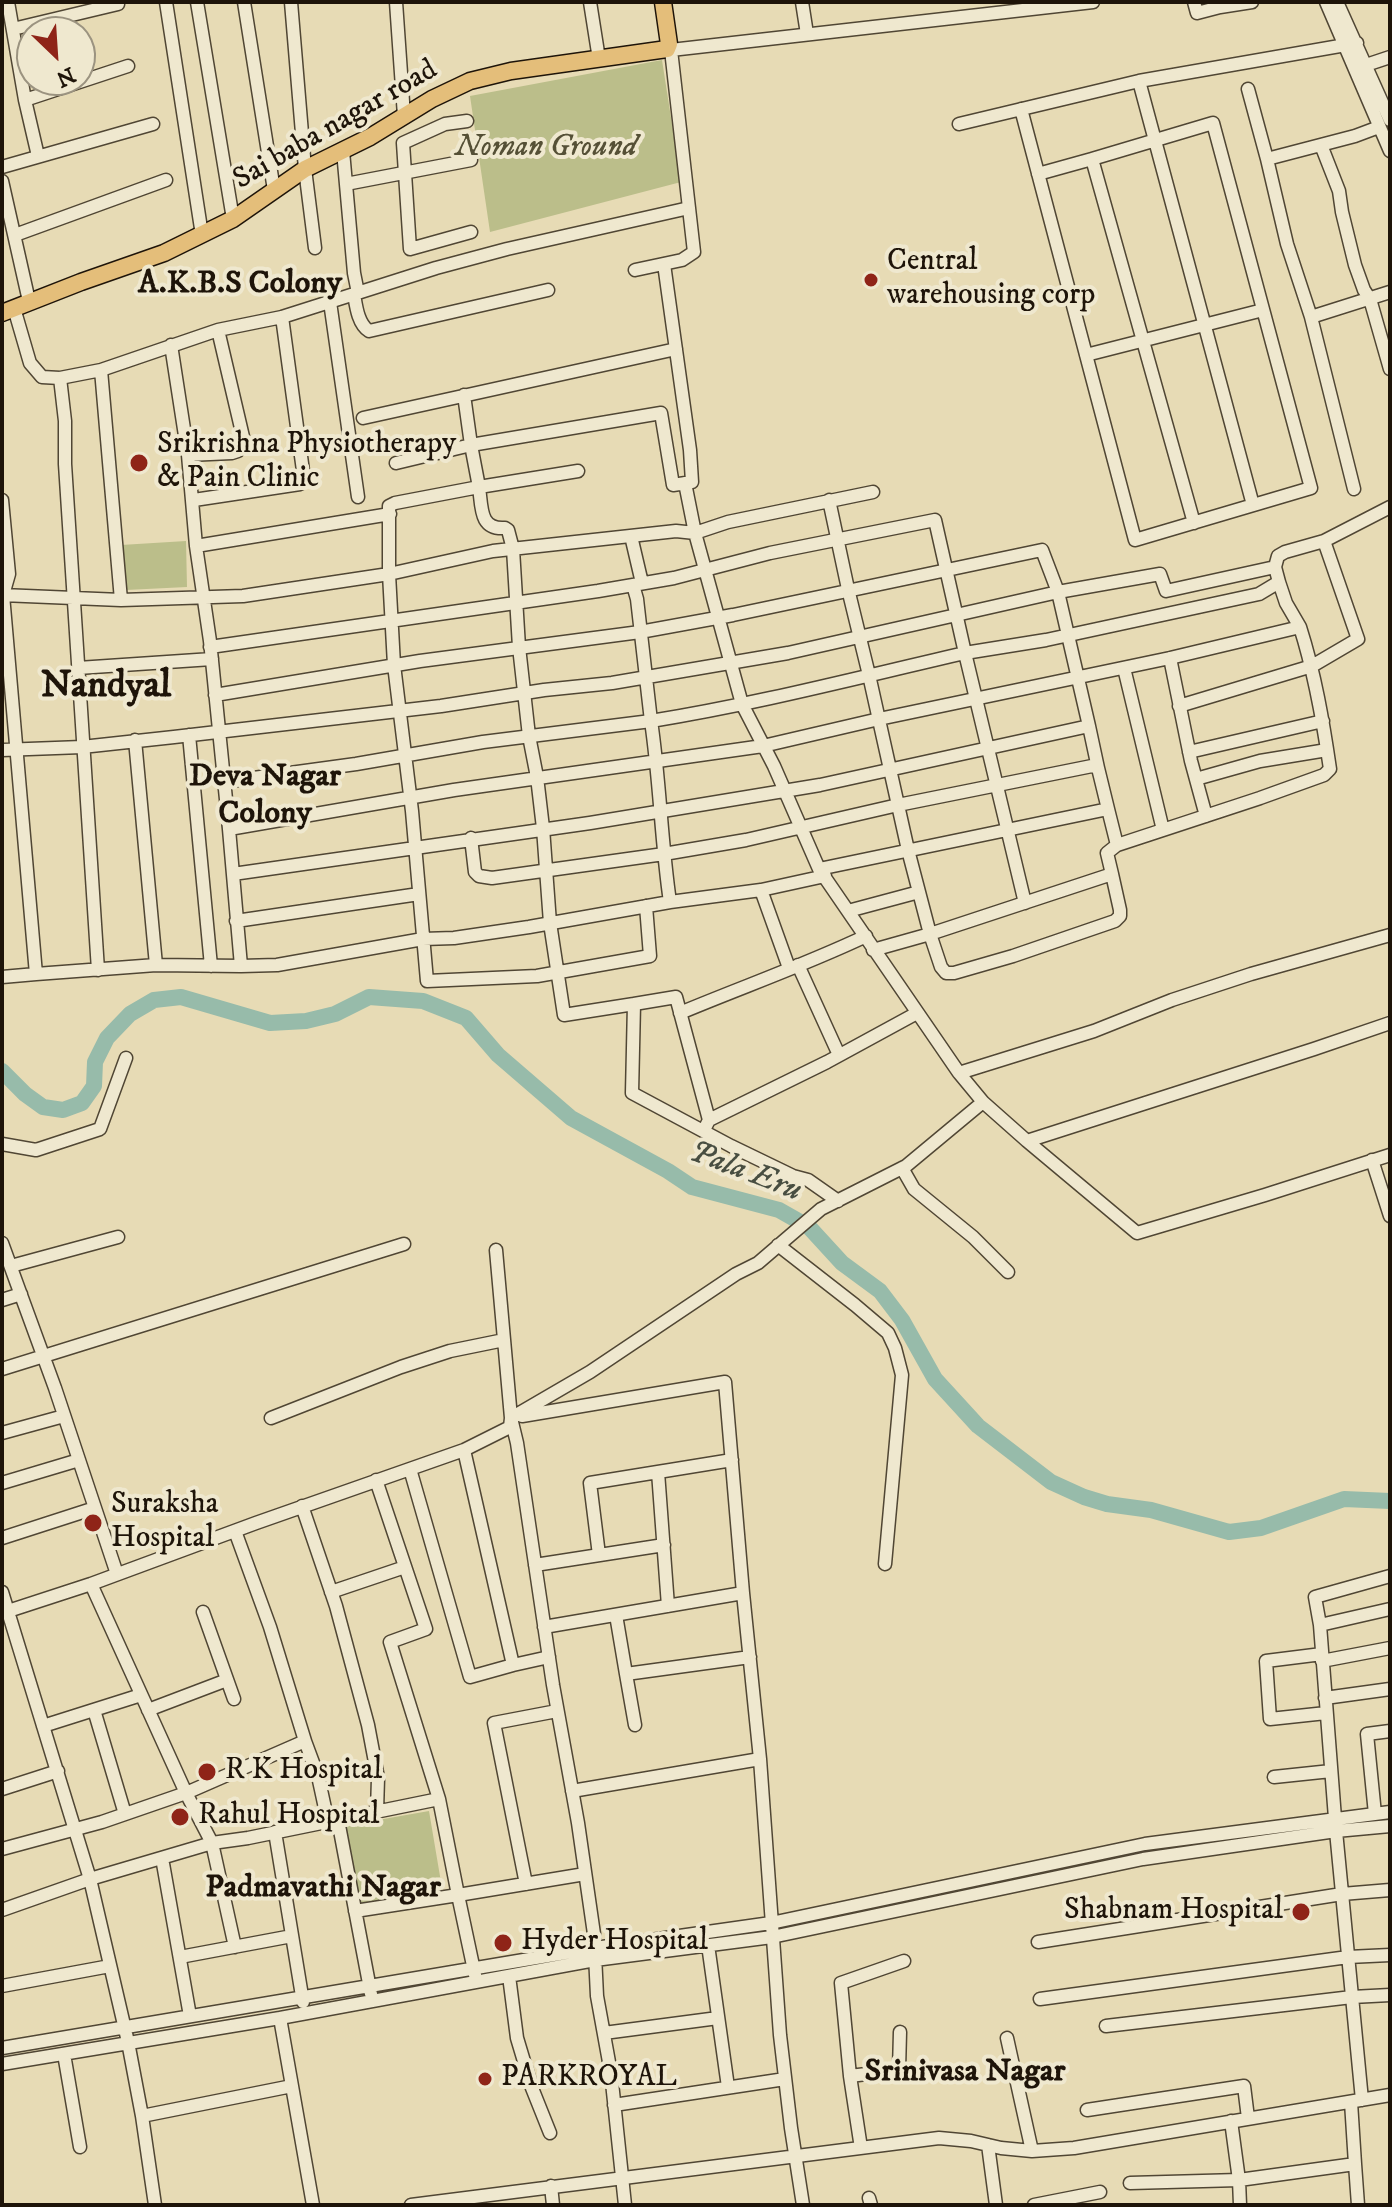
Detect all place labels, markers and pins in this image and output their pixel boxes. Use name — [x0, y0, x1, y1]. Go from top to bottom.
place label: Central warehousing corp — [887, 245, 1095, 316]
marker: Central warehousing corp — [862, 271, 880, 289]
place label: Srikrishna Physiotherapy & Pain Clinic — [157, 428, 456, 498]
marker: Srikrishna Physiotherapy & Pain Clinic — [128, 452, 150, 474]
place label: Suraksha Hospital — [111, 1488, 218, 1558]
marker: Suraksha Hospital — [82, 1512, 104, 1534]
place label: R K Hospital — [225, 1754, 382, 1790]
marker: R K Hospital — [196, 1761, 218, 1783]
place label: Rahul Hospital — [198, 1799, 380, 1835]
marker: Rahul Hospital — [169, 1806, 191, 1828]
place label: Shabnam Hospital — [1064, 1894, 1283, 1930]
marker: Shabnam Hospital — [1290, 1901, 1312, 1923]
place label: Hyder Hospital — [521, 1925, 708, 1961]
marker: Hyder Hospital — [492, 1932, 514, 1954]
place label: PARKROYAL — [501, 2061, 677, 2097]
marker: PARKROYAL — [476, 2070, 494, 2088]

